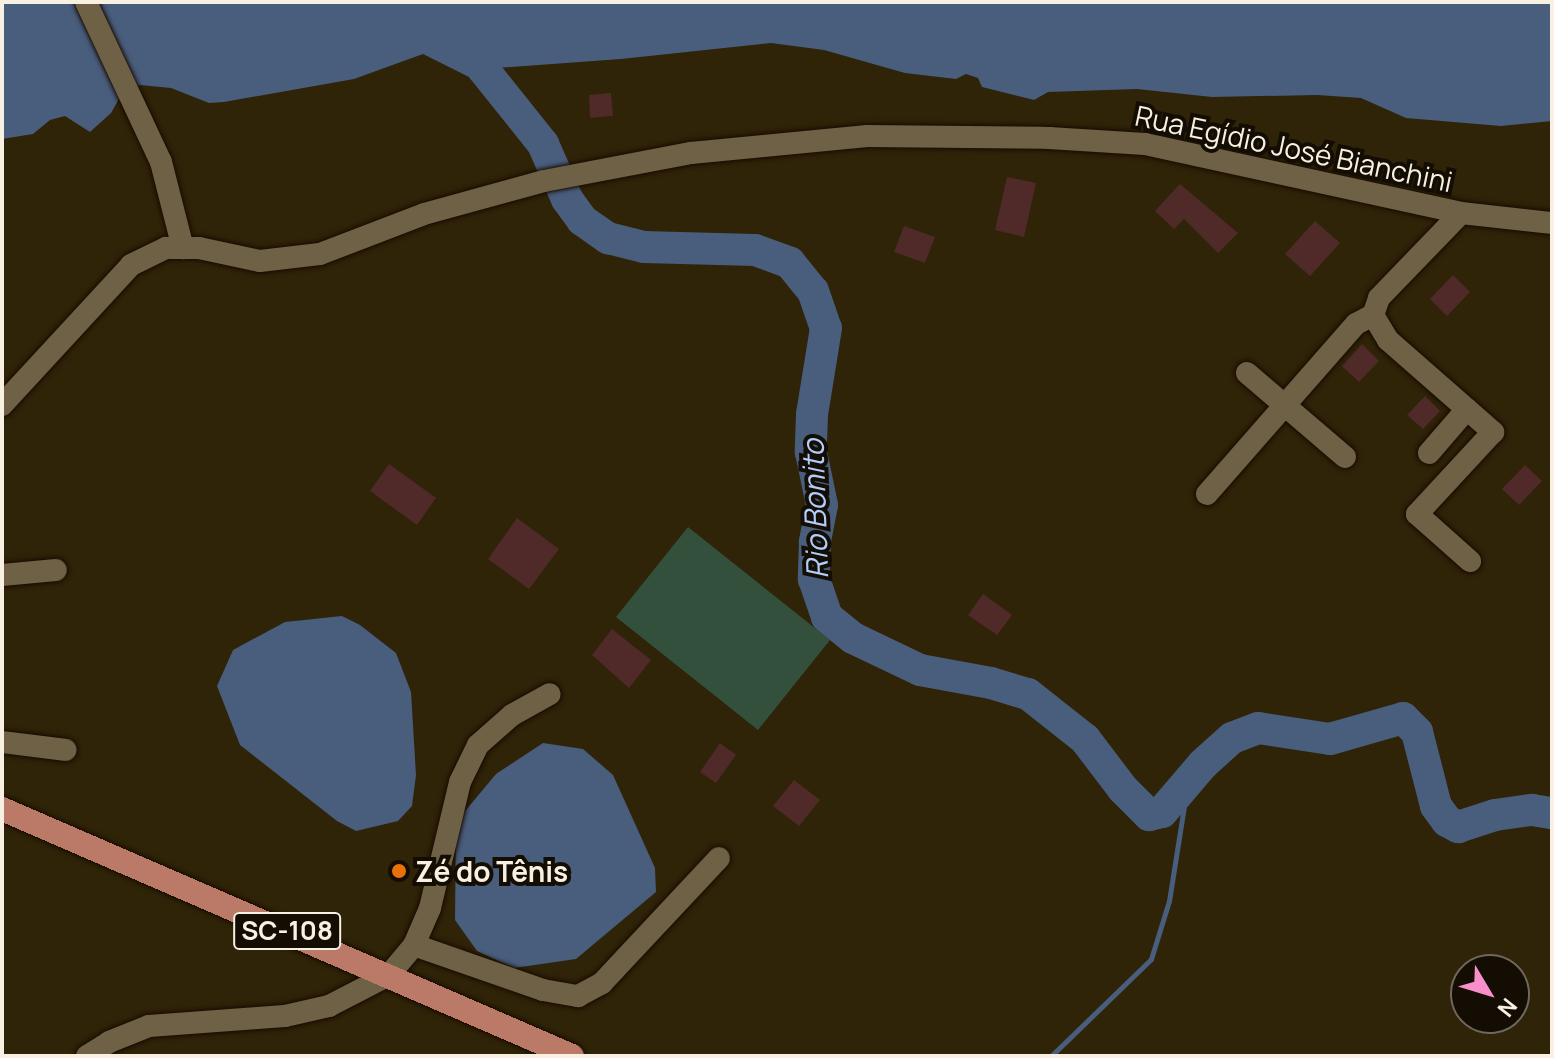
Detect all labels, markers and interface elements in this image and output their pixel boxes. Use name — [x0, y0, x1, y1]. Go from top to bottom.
street label: Rua Egídio José Bianchini — [1132, 98, 1456, 198]
water label: Rio Bonito — [795, 439, 835, 579]
place label: Zé do Tênis — [415, 854, 568, 888]
marker: Zé do Tênis — [390, 862, 408, 880]
road number: SC-108 — [233, 909, 341, 953]
north arrow — [1450, 954, 1530, 1034]
text: N — [1491, 992, 1524, 1023]

